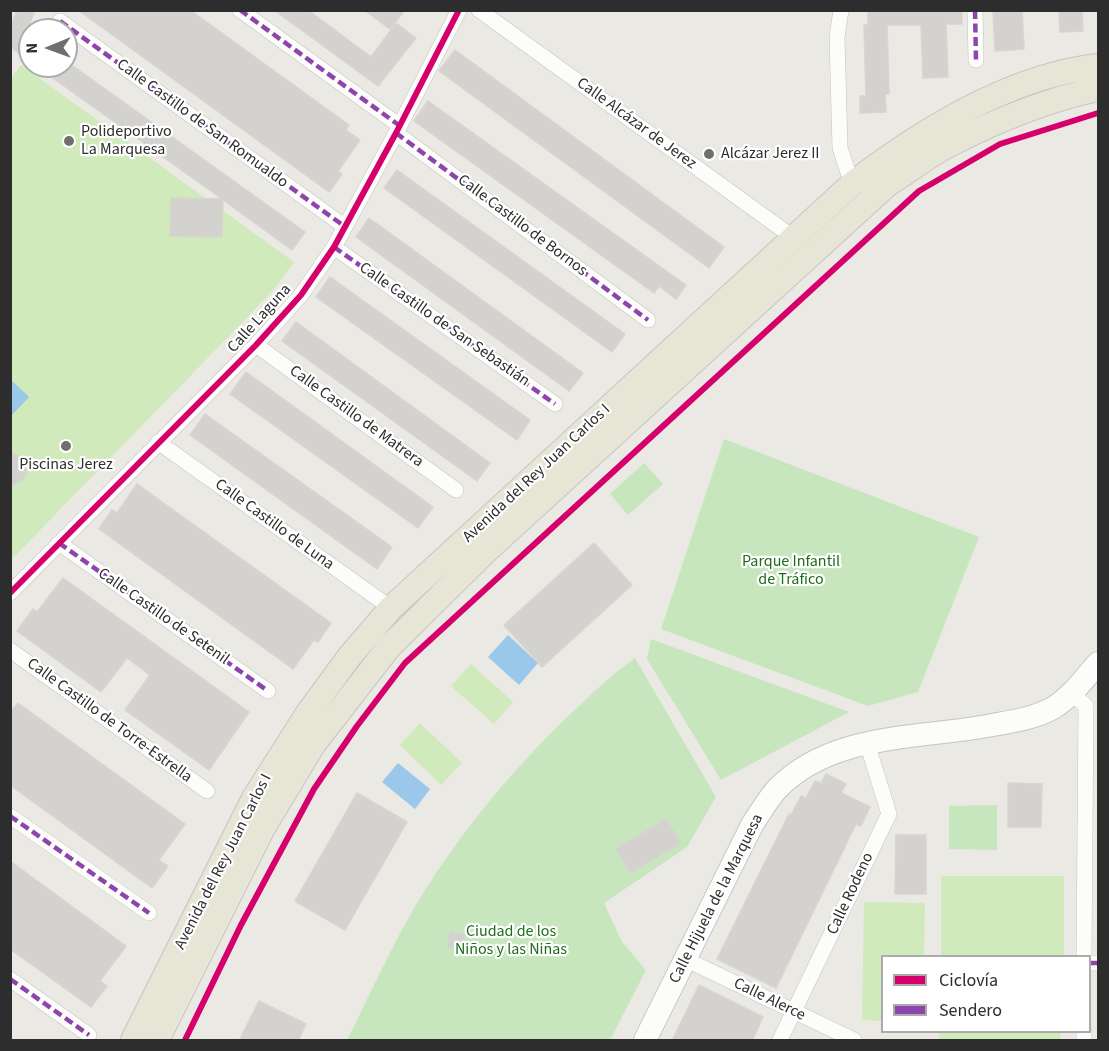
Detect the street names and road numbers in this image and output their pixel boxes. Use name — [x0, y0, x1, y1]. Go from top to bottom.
street label: Calle Castillo de San Romualdo — [112, 55, 292, 193]
street label: Calle Alcázar de Jerez — [572, 74, 700, 174]
street label: Calle Castillo de Bornos — [453, 171, 591, 281]
street label: Calle Castillo de San Sebastián — [355, 259, 533, 391]
street label: Calle Laguna — [224, 281, 296, 357]
street label: Calle Castillo de Matrera — [285, 362, 427, 472]
street label: Avenida del Rey Juan Carlos I — [459, 401, 615, 547]
street label: Calle Castillo de Luna — [211, 475, 337, 575]
street label: Calle Castillo de Setenil — [94, 564, 232, 670]
street label: Calle Castillo de Torre-Estrella — [23, 655, 195, 787]
street label: Avenida del Rey Juan Carlos I — [171, 771, 277, 953]
street label: Calle Hijuela de la Marquesa — [666, 811, 768, 987]
street label: Calle Rodeno — [824, 850, 878, 938]
street label: Calle Alerce — [730, 974, 808, 1026]

